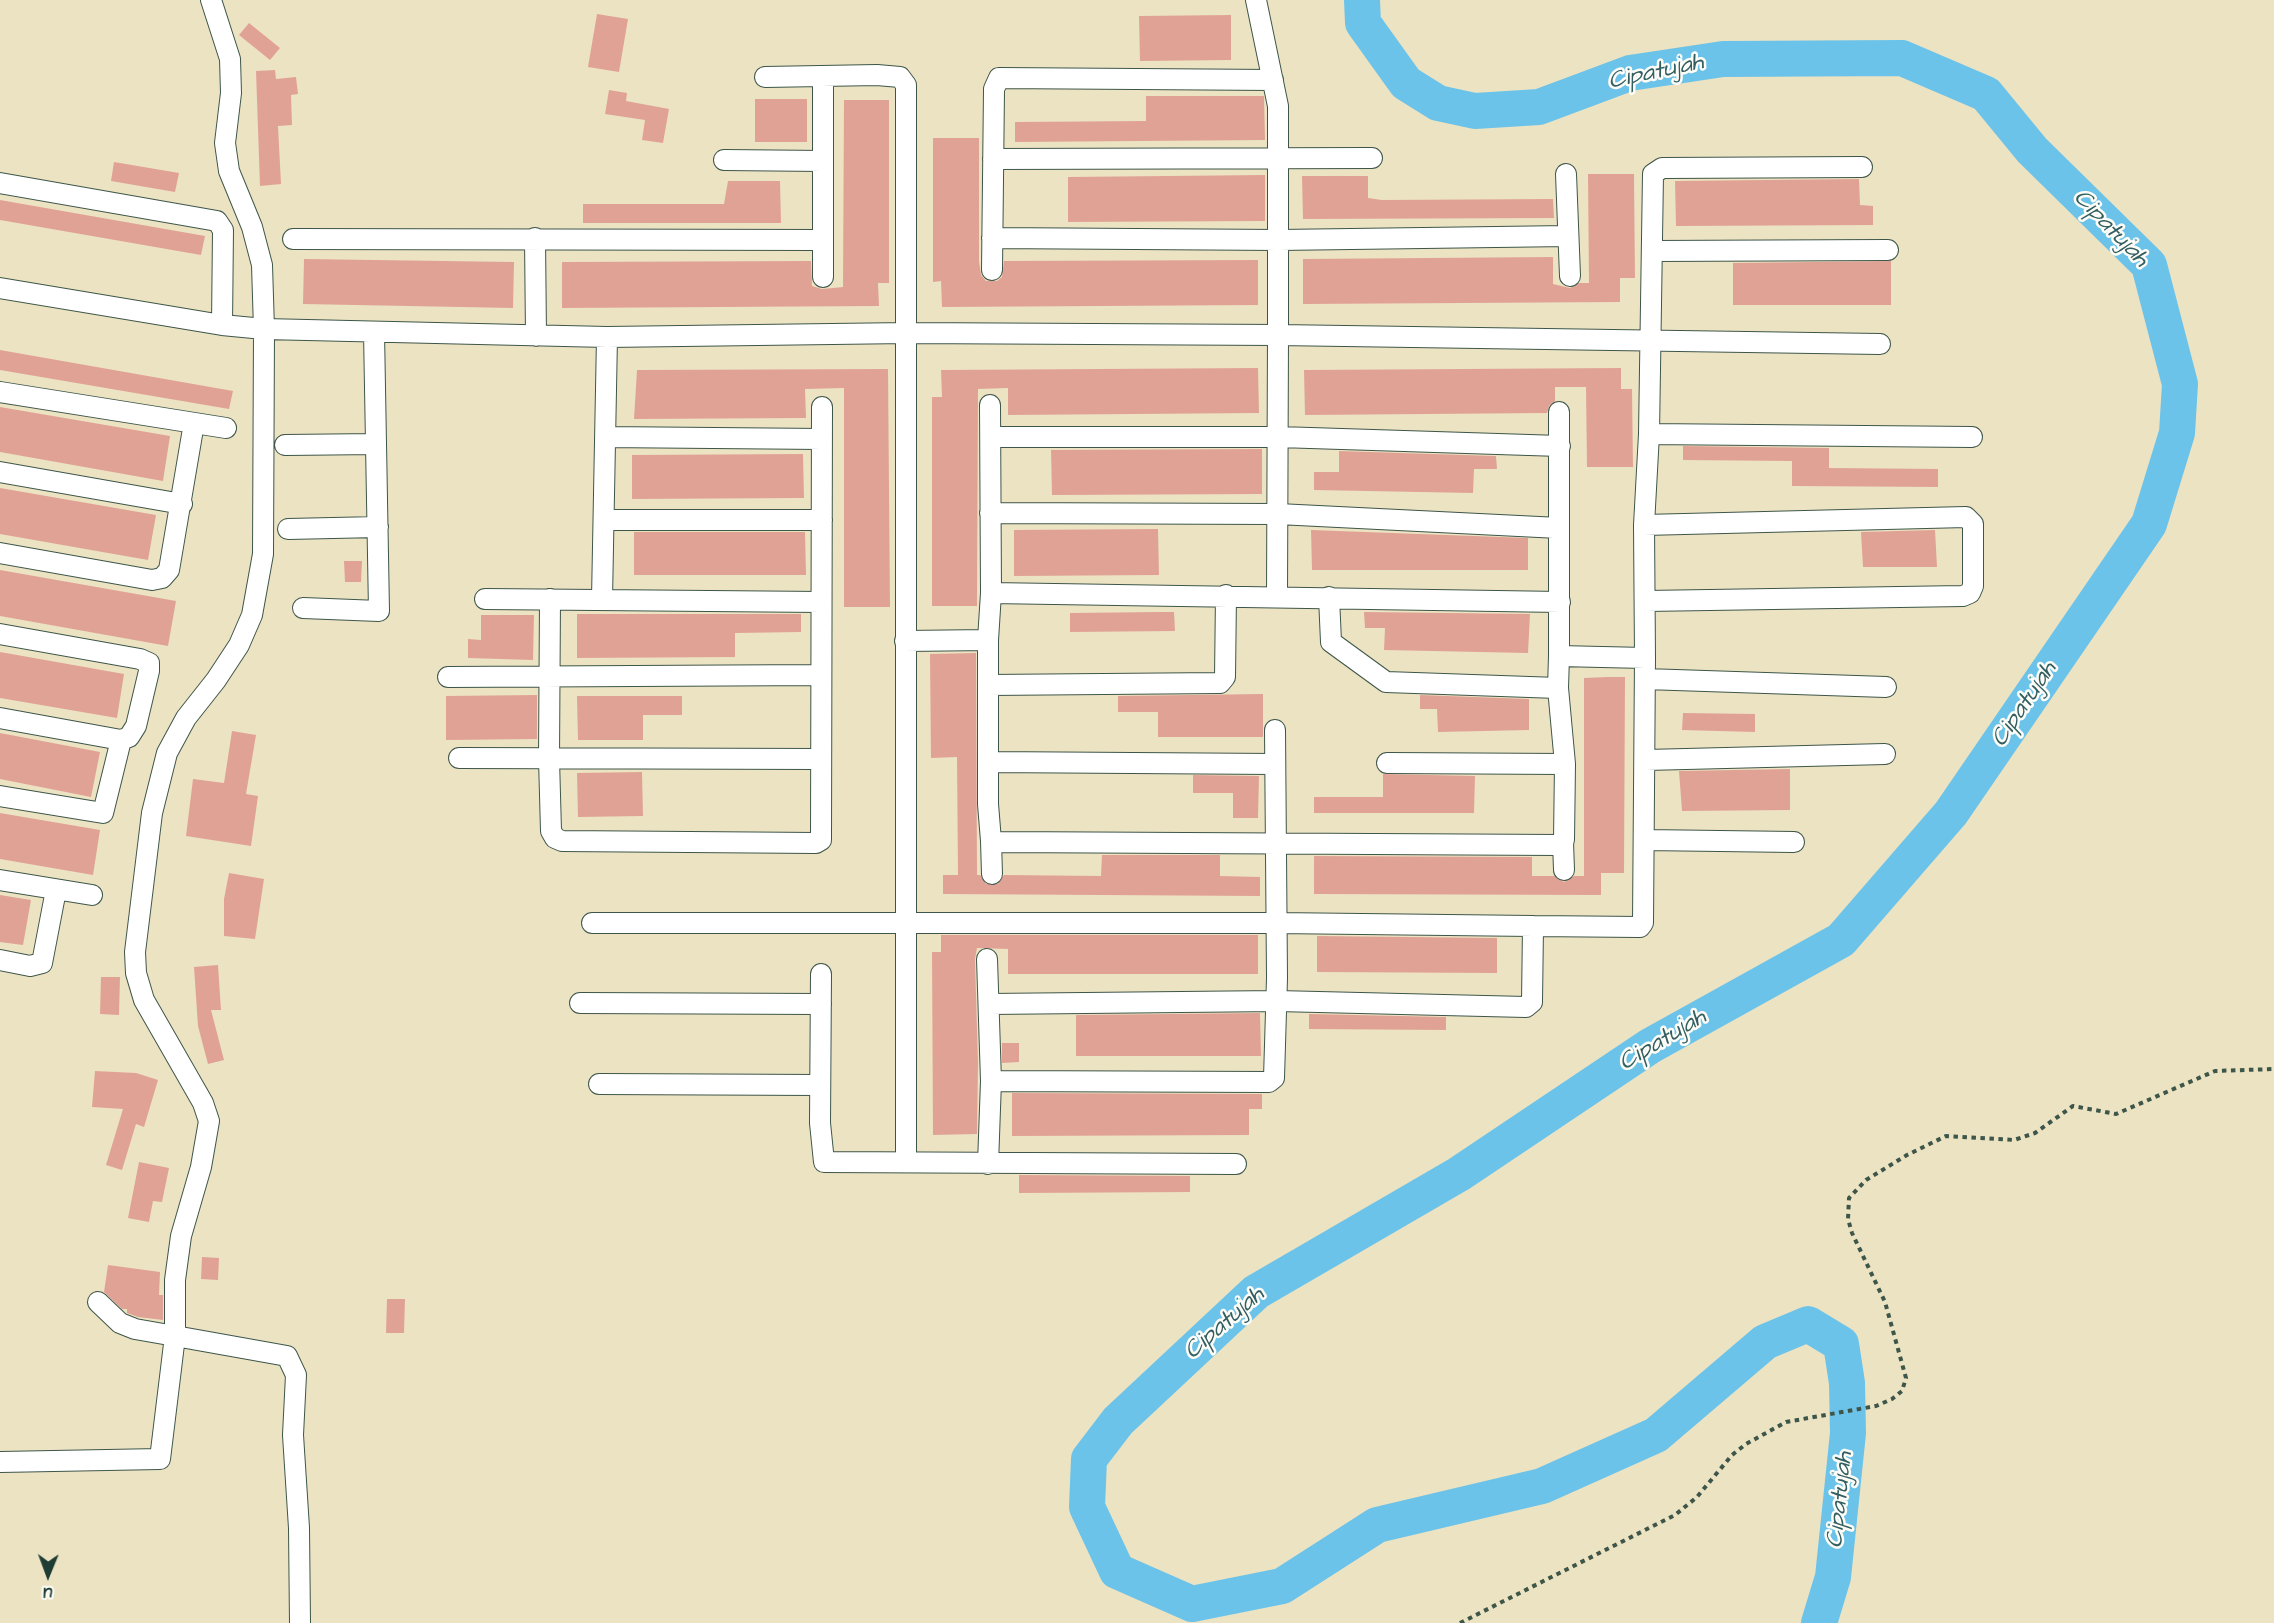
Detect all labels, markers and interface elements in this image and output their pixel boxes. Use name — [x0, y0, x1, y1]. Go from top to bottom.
water label: Cipatujah — [1606, 49, 1706, 97]
water label: Cipatujah — [2066, 184, 2154, 274]
water label: Cipatujah — [1986, 657, 2064, 753]
water label: Cipatujah — [1614, 1004, 1712, 1078]
water label: Cipatujah — [1179, 1281, 1271, 1367]
water label: Cipatujah — [1822, 1451, 1860, 1549]
north arrow — [18, 1545, 78, 1605]
text: U — [43, 1582, 52, 1604]

